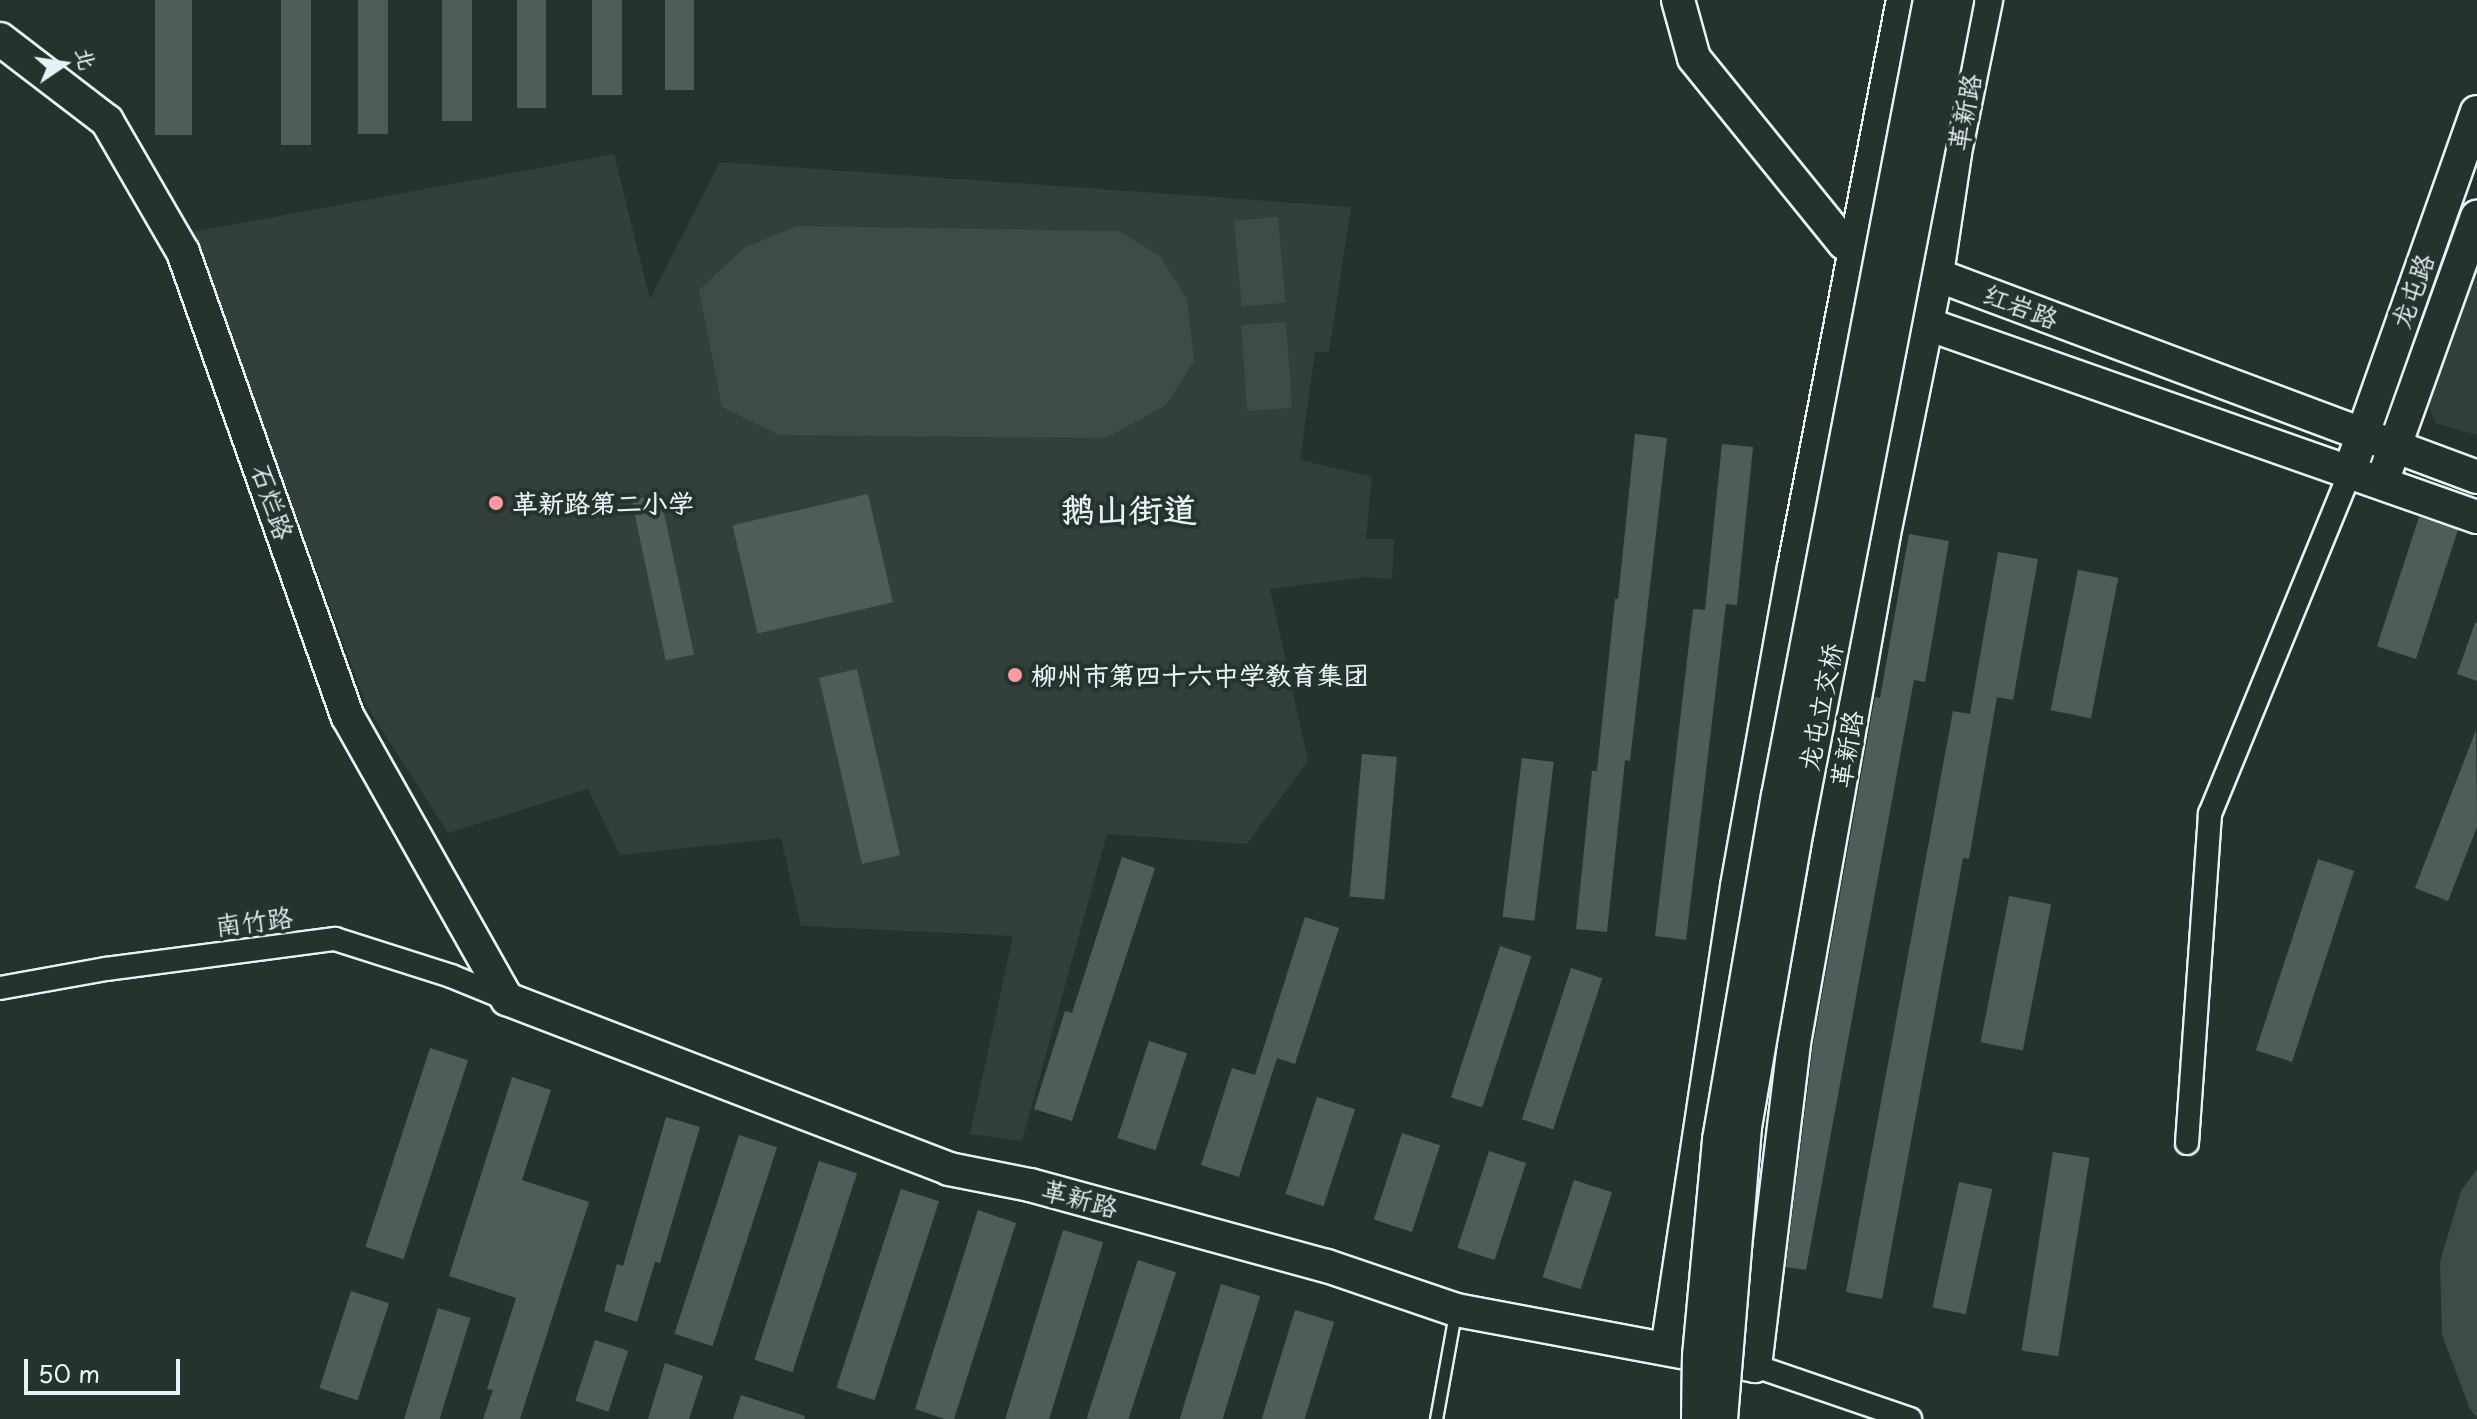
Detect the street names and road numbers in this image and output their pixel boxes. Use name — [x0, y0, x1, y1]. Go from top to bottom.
street label: 革新路 — [1941, 71, 1987, 153]
street label: 龙屯路 — [2384, 249, 2440, 333]
street label: 红岩路 — [1979, 277, 2063, 335]
street label: 石烂路 — [246, 460, 300, 544]
street label: 龙屯立交桥 — [1792, 640, 1848, 774]
street label: 革新路 — [1824, 708, 1868, 790]
street label: 南竹路 — [213, 901, 295, 941]
street label: 革新路 — [1038, 1173, 1122, 1223]

